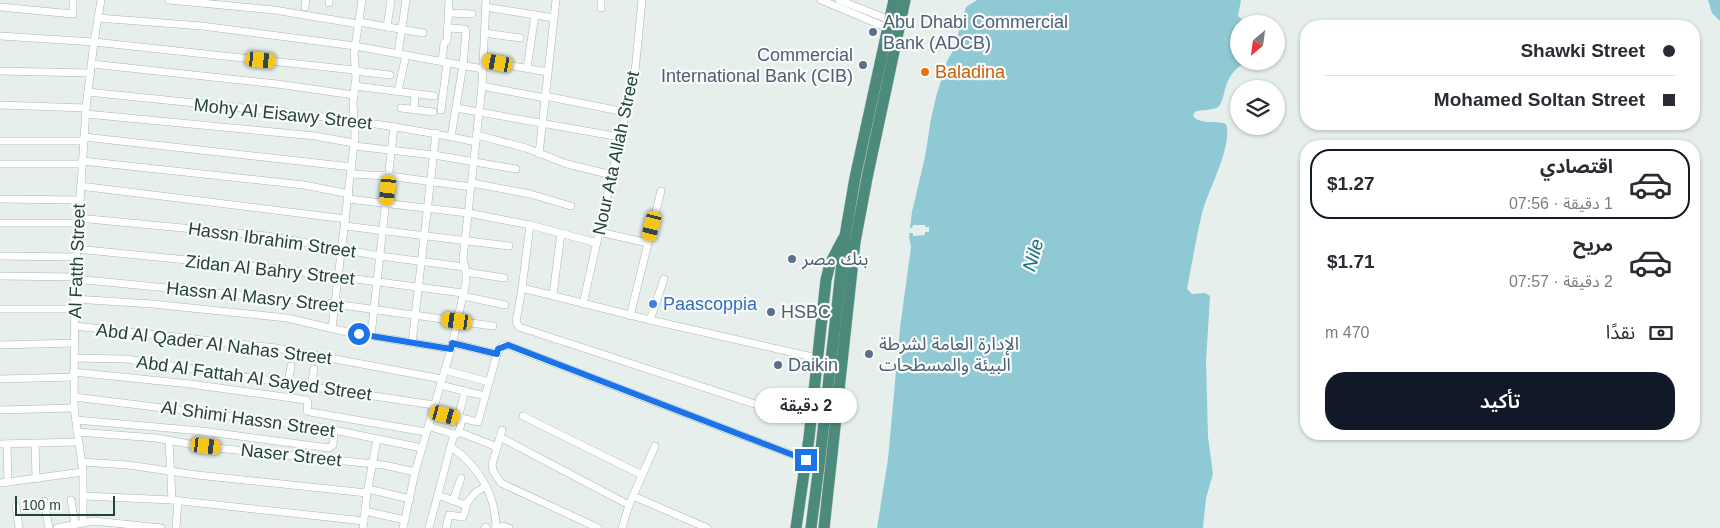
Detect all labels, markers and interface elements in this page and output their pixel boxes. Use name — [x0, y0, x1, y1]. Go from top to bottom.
place label: Abu Dhabi Commercial Bank (ADCB) — [883, 12, 1068, 53]
north arrow — [1230, 15, 1285, 70]
map controls — [1230, 15, 1285, 135]
marker: Abu Dhabi Commercial Bank (ADCB) — [867, 26, 879, 38]
text: Shawki Street — [1520, 40, 1645, 61]
place label: Commercial International Bank (CIB) — [661, 45, 853, 86]
car — [245, 51, 276, 69]
car — [481, 53, 514, 73]
marker: Commercial International Bank (CIB) — [857, 59, 869, 71]
place label: Baladina — [935, 62, 1006, 82]
marker: Baladina — [919, 66, 931, 78]
street label: Nour Ata Allah Street — [589, 69, 643, 237]
button: layers — [1230, 80, 1285, 135]
text: Mohamed Soltan Street — [1434, 89, 1645, 110]
street label: Mohy Al Eisawy Street — [193, 95, 373, 133]
text: اقتصادي — [1540, 156, 1613, 177]
icon: car — [1628, 162, 1673, 207]
text: $1.27 — [1327, 173, 1375, 194]
car — [378, 174, 397, 206]
text: 1 دقيقة · 07:56 — [1509, 195, 1613, 212]
street label: Al Fatth Street — [65, 203, 89, 319]
car — [641, 210, 662, 242]
street label: Hassn Ibrahim Street — [187, 218, 357, 262]
text: مريح — [1573, 234, 1613, 255]
water label: Nile — [1018, 236, 1048, 274]
icon: car — [1628, 240, 1673, 285]
place label: بنك مصر — [801, 249, 868, 270]
street label: Zidan Al Bahry Street — [184, 251, 356, 289]
text: $1.71 — [1327, 251, 1375, 272]
marker: بنك مصر — [786, 253, 798, 265]
text: 2 دقيقة · 07:57 — [1509, 273, 1613, 290]
street label: Hassn Al Masry Street — [165, 278, 345, 316]
place label: Paascoppia — [663, 294, 758, 314]
marker: Paascoppia — [647, 298, 659, 310]
place label: HSBC — [781, 302, 831, 322]
marker: HSBC — [765, 306, 777, 318]
car — [441, 311, 472, 331]
icon: cash — [1647, 319, 1675, 347]
street label: Abd Al Qader Al Nahas Street — [95, 320, 333, 368]
text: نقدًا — [1606, 322, 1635, 343]
route start — [348, 323, 370, 345]
text: 470 m — [1325, 324, 1369, 341]
place label: الإدارة العامة لشرطة البيئة والمسطحات — [879, 334, 1019, 375]
marker: الإدارة العامة لشرطة البيئة والمسطحات — [863, 348, 875, 360]
street label: Abd Al Fattah Al Sayed Street — [135, 352, 373, 404]
place label: Daikin — [788, 355, 838, 375]
marker: Daikin — [772, 359, 784, 371]
button: تأكيد — [1325, 372, 1675, 430]
callout: 2 دقيقة — [755, 388, 857, 422]
street label: Al Shimi Hassn Street — [160, 397, 336, 441]
text: 2 دقيقة — [780, 397, 832, 414]
car — [428, 404, 461, 426]
car — [190, 437, 221, 455]
street label: Naser Street — [240, 440, 342, 470]
route end — [795, 449, 817, 471]
scale bar — [15, 493, 115, 516]
text: 100 m — [22, 497, 61, 513]

